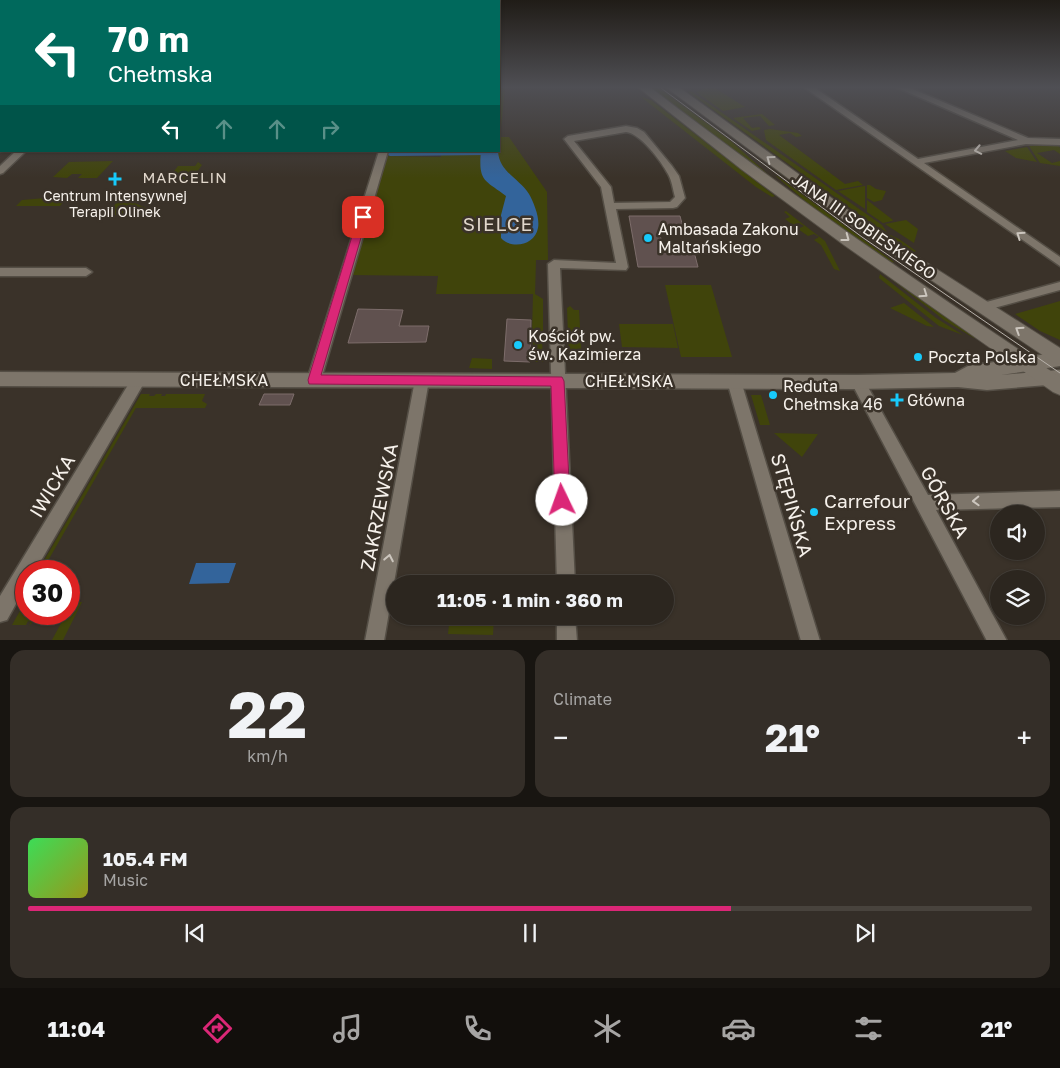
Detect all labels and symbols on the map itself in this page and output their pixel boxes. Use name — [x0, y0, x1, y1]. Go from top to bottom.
one-way arrow — [974, 145, 982, 155]
one-way arrow — [766, 156, 776, 165]
district label: MARCELIN — [142, 168, 228, 186]
street label: JANA III SOBIESKIEGO — [788, 169, 940, 283]
marker: Centrum Intensywnej Terapii Olinek — [108, 172, 122, 186]
place label: Centrum Intensywnej Terapii Olinek — [43, 187, 187, 220]
pin — [342, 196, 384, 238]
district label: SIELCE — [463, 212, 533, 235]
place label: Ambasada Zakonu Maltańskiego — [658, 219, 799, 257]
one-way arrow — [1016, 231, 1025, 241]
marker: Ambasada Zakonu Maltańskiego — [642, 232, 654, 244]
one-way arrow — [840, 233, 849, 241]
one-way arrow — [918, 288, 927, 297]
place label: Kościół pw. św. Kazimierza — [528, 326, 641, 364]
one-way arrow — [1015, 327, 1024, 337]
marker: Kościół pw. św. Kazimierza — [512, 339, 524, 351]
place label: Poczta Polska — [928, 347, 1036, 367]
marker: Poczta Polska — [912, 351, 924, 363]
street label: CHEŁMSKA — [180, 370, 268, 390]
street label: CHEŁMSKA — [585, 371, 673, 391]
place label: Reduta Chełmska 46 — [783, 376, 883, 414]
marker: Reduta Chełmska 46 — [767, 389, 779, 401]
place label: Główna — [907, 390, 965, 410]
marker: Główna — [891, 394, 903, 406]
street label: ZAKRZEWSKA — [355, 441, 402, 573]
street label: IWICKA — [24, 450, 79, 521]
street label: STĘPIŃSKA — [767, 450, 818, 560]
street label: GÓRSKA — [916, 462, 975, 542]
position arrow — [535, 473, 587, 525]
place label: Carrefour Express — [824, 489, 911, 534]
one-way arrow — [972, 496, 980, 507]
marker: Carrefour Express — [808, 506, 820, 518]
one-way arrow — [384, 554, 394, 563]
speed limit sign: 30 — [15, 560, 80, 625]

